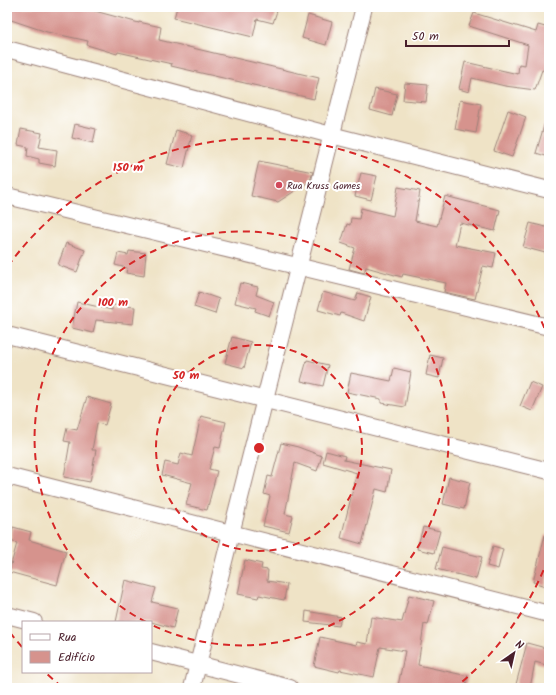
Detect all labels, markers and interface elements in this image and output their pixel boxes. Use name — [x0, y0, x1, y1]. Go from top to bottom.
scale bar — [406, 22, 509, 48]
text: 50 m — [412, 27, 439, 46]
text: 150 m — [113, 158, 143, 177]
place label: Rua Kruss Gomes — [287, 178, 361, 194]
marker: Rua Kruss Gomes — [274, 180, 284, 190]
text: 100 m — [98, 293, 128, 312]
text: 50 m — [172, 366, 200, 385]
centre of rings — [252, 441, 266, 455]
legend — [22, 621, 152, 673]
text: Rua — [58, 628, 77, 647]
north arrow — [494, 633, 534, 673]
text: N — [511, 636, 527, 655]
text: Edifício — [58, 648, 95, 667]

